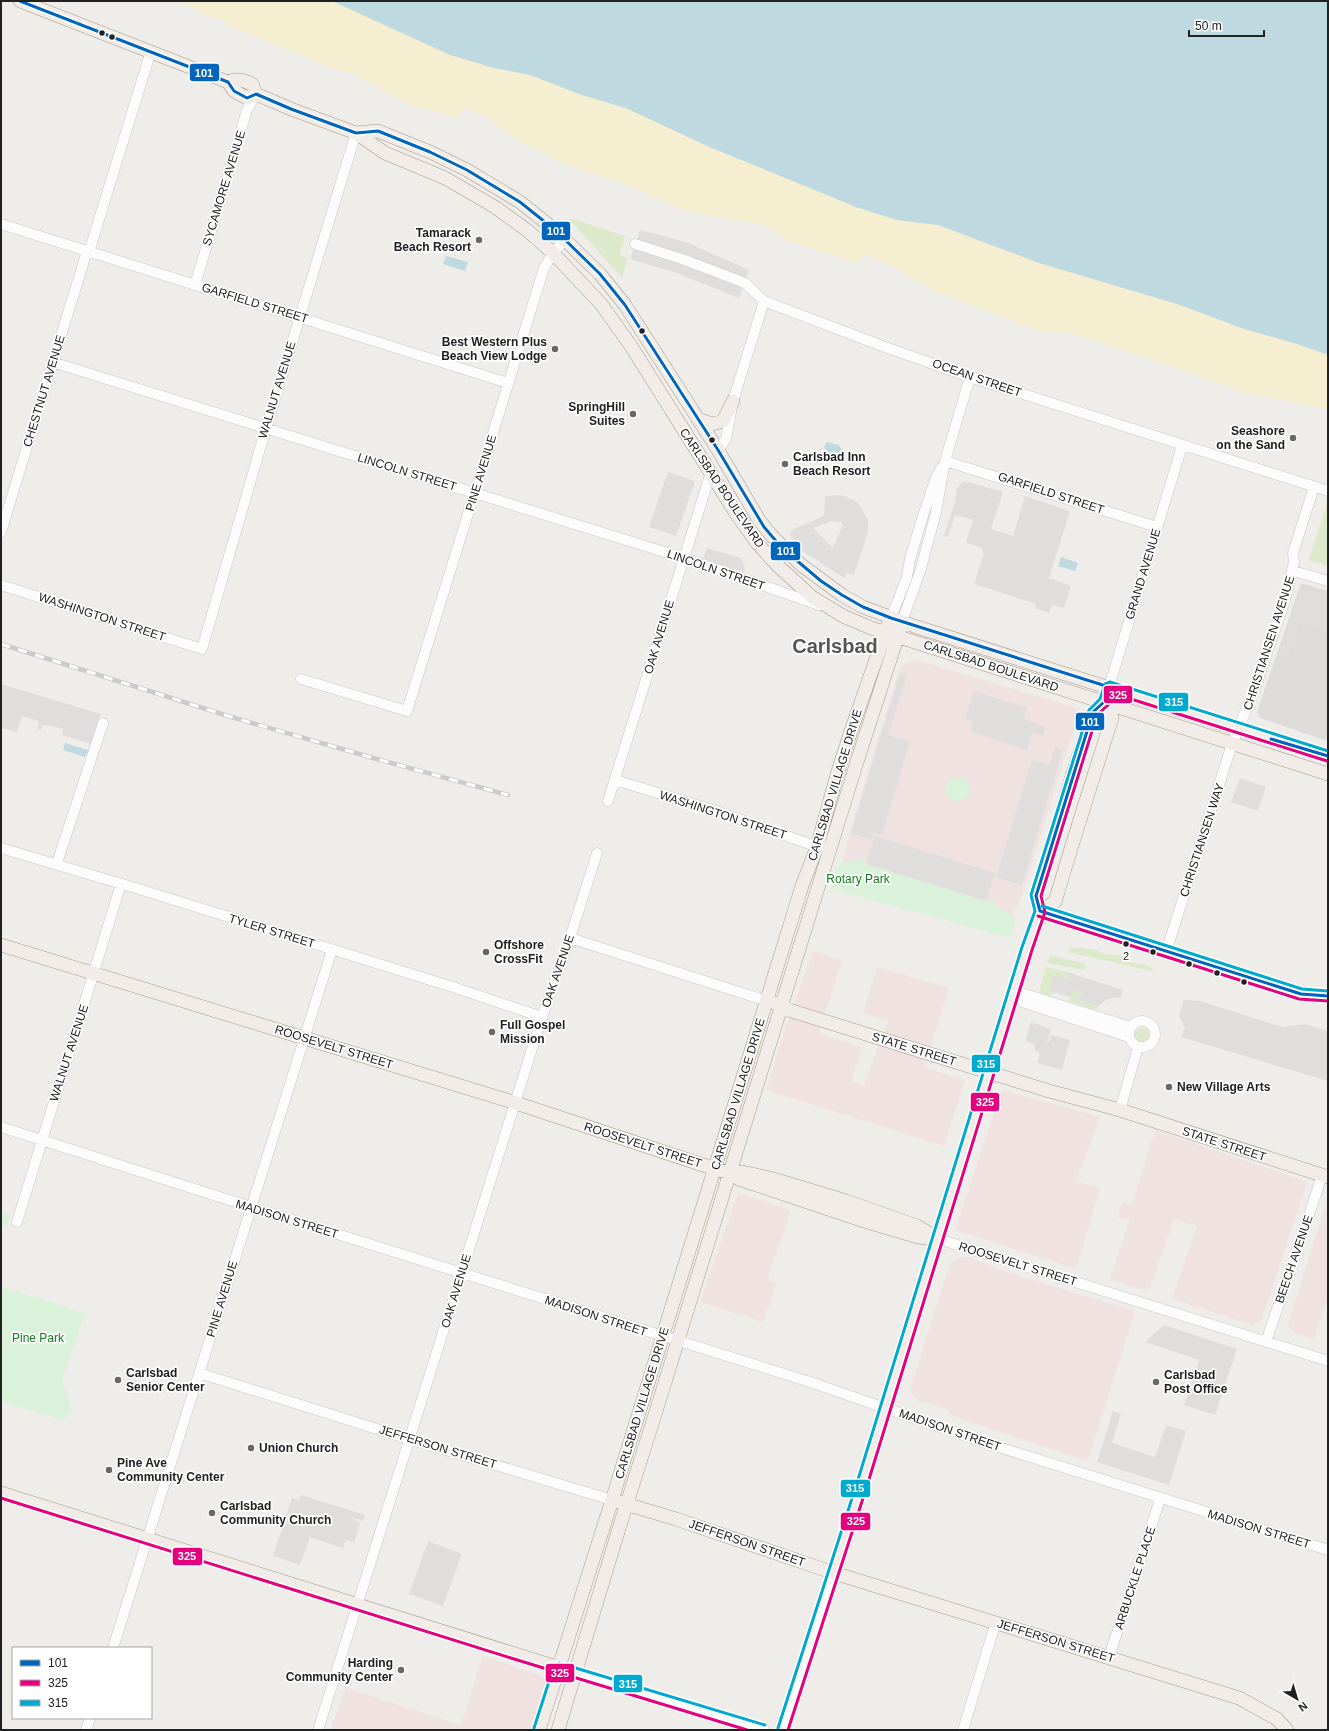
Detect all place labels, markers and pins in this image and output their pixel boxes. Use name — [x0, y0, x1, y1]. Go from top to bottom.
unlabelled marker — [97, 28, 107, 38]
unlabelled marker — [107, 32, 117, 42]
place label: Tamarack Beach Resort — [394, 226, 471, 254]
marker: Tamarack Beach Resort — [474, 235, 484, 245]
unlabelled marker — [637, 326, 647, 336]
place label: Best Western Plus Beach View Lodge — [441, 335, 547, 363]
marker: Best Western Plus Beach View Lodge — [550, 344, 560, 354]
place label: SpringHill Suites — [568, 400, 625, 428]
marker: SpringHill Suites — [628, 409, 638, 419]
place label: Seashore on the Sand — [1216, 424, 1285, 452]
marker: Seashore on the Sand — [1288, 433, 1298, 443]
unlabelled marker — [707, 435, 717, 445]
place label: Carlsbad Inn Beach Resort — [793, 450, 870, 478]
marker: Carlsbad Inn Beach Resort — [780, 459, 790, 469]
place label: Offshore CrossFit — [494, 938, 544, 966]
marker: 2 — [1121, 939, 1131, 949]
marker: Offshore CrossFit — [481, 947, 491, 957]
unlabelled marker — [1148, 947, 1158, 957]
place label: 2 — [1123, 950, 1129, 962]
unlabelled marker — [1184, 959, 1194, 969]
unlabelled marker — [1212, 968, 1222, 978]
unlabelled marker — [1239, 977, 1249, 987]
place label: Full Gospel Mission — [500, 1018, 565, 1046]
marker: Full Gospel Mission — [487, 1027, 497, 1037]
place label: New Village Arts — [1177, 1080, 1271, 1094]
marker: New Village Arts — [1164, 1082, 1174, 1092]
place label: Carlsbad Senior Center — [126, 1366, 205, 1394]
place label: Carlsbad Post Office — [1164, 1368, 1228, 1396]
marker: Carlsbad Senior Center — [113, 1375, 123, 1385]
marker: Carlsbad Post Office — [1151, 1377, 1161, 1387]
place label: Union Church — [259, 1441, 338, 1455]
marker: Union Church — [246, 1443, 256, 1453]
place label: Pine Ave Community Center — [117, 1456, 225, 1484]
marker: Pine Ave Community Center — [104, 1465, 114, 1475]
place label: Carlsbad Community Church — [220, 1499, 331, 1527]
marker: Carlsbad Community Church — [207, 1508, 217, 1518]
place label: Harding Community Center — [286, 1656, 393, 1684]
marker: Harding Community Center — [396, 1665, 406, 1675]

